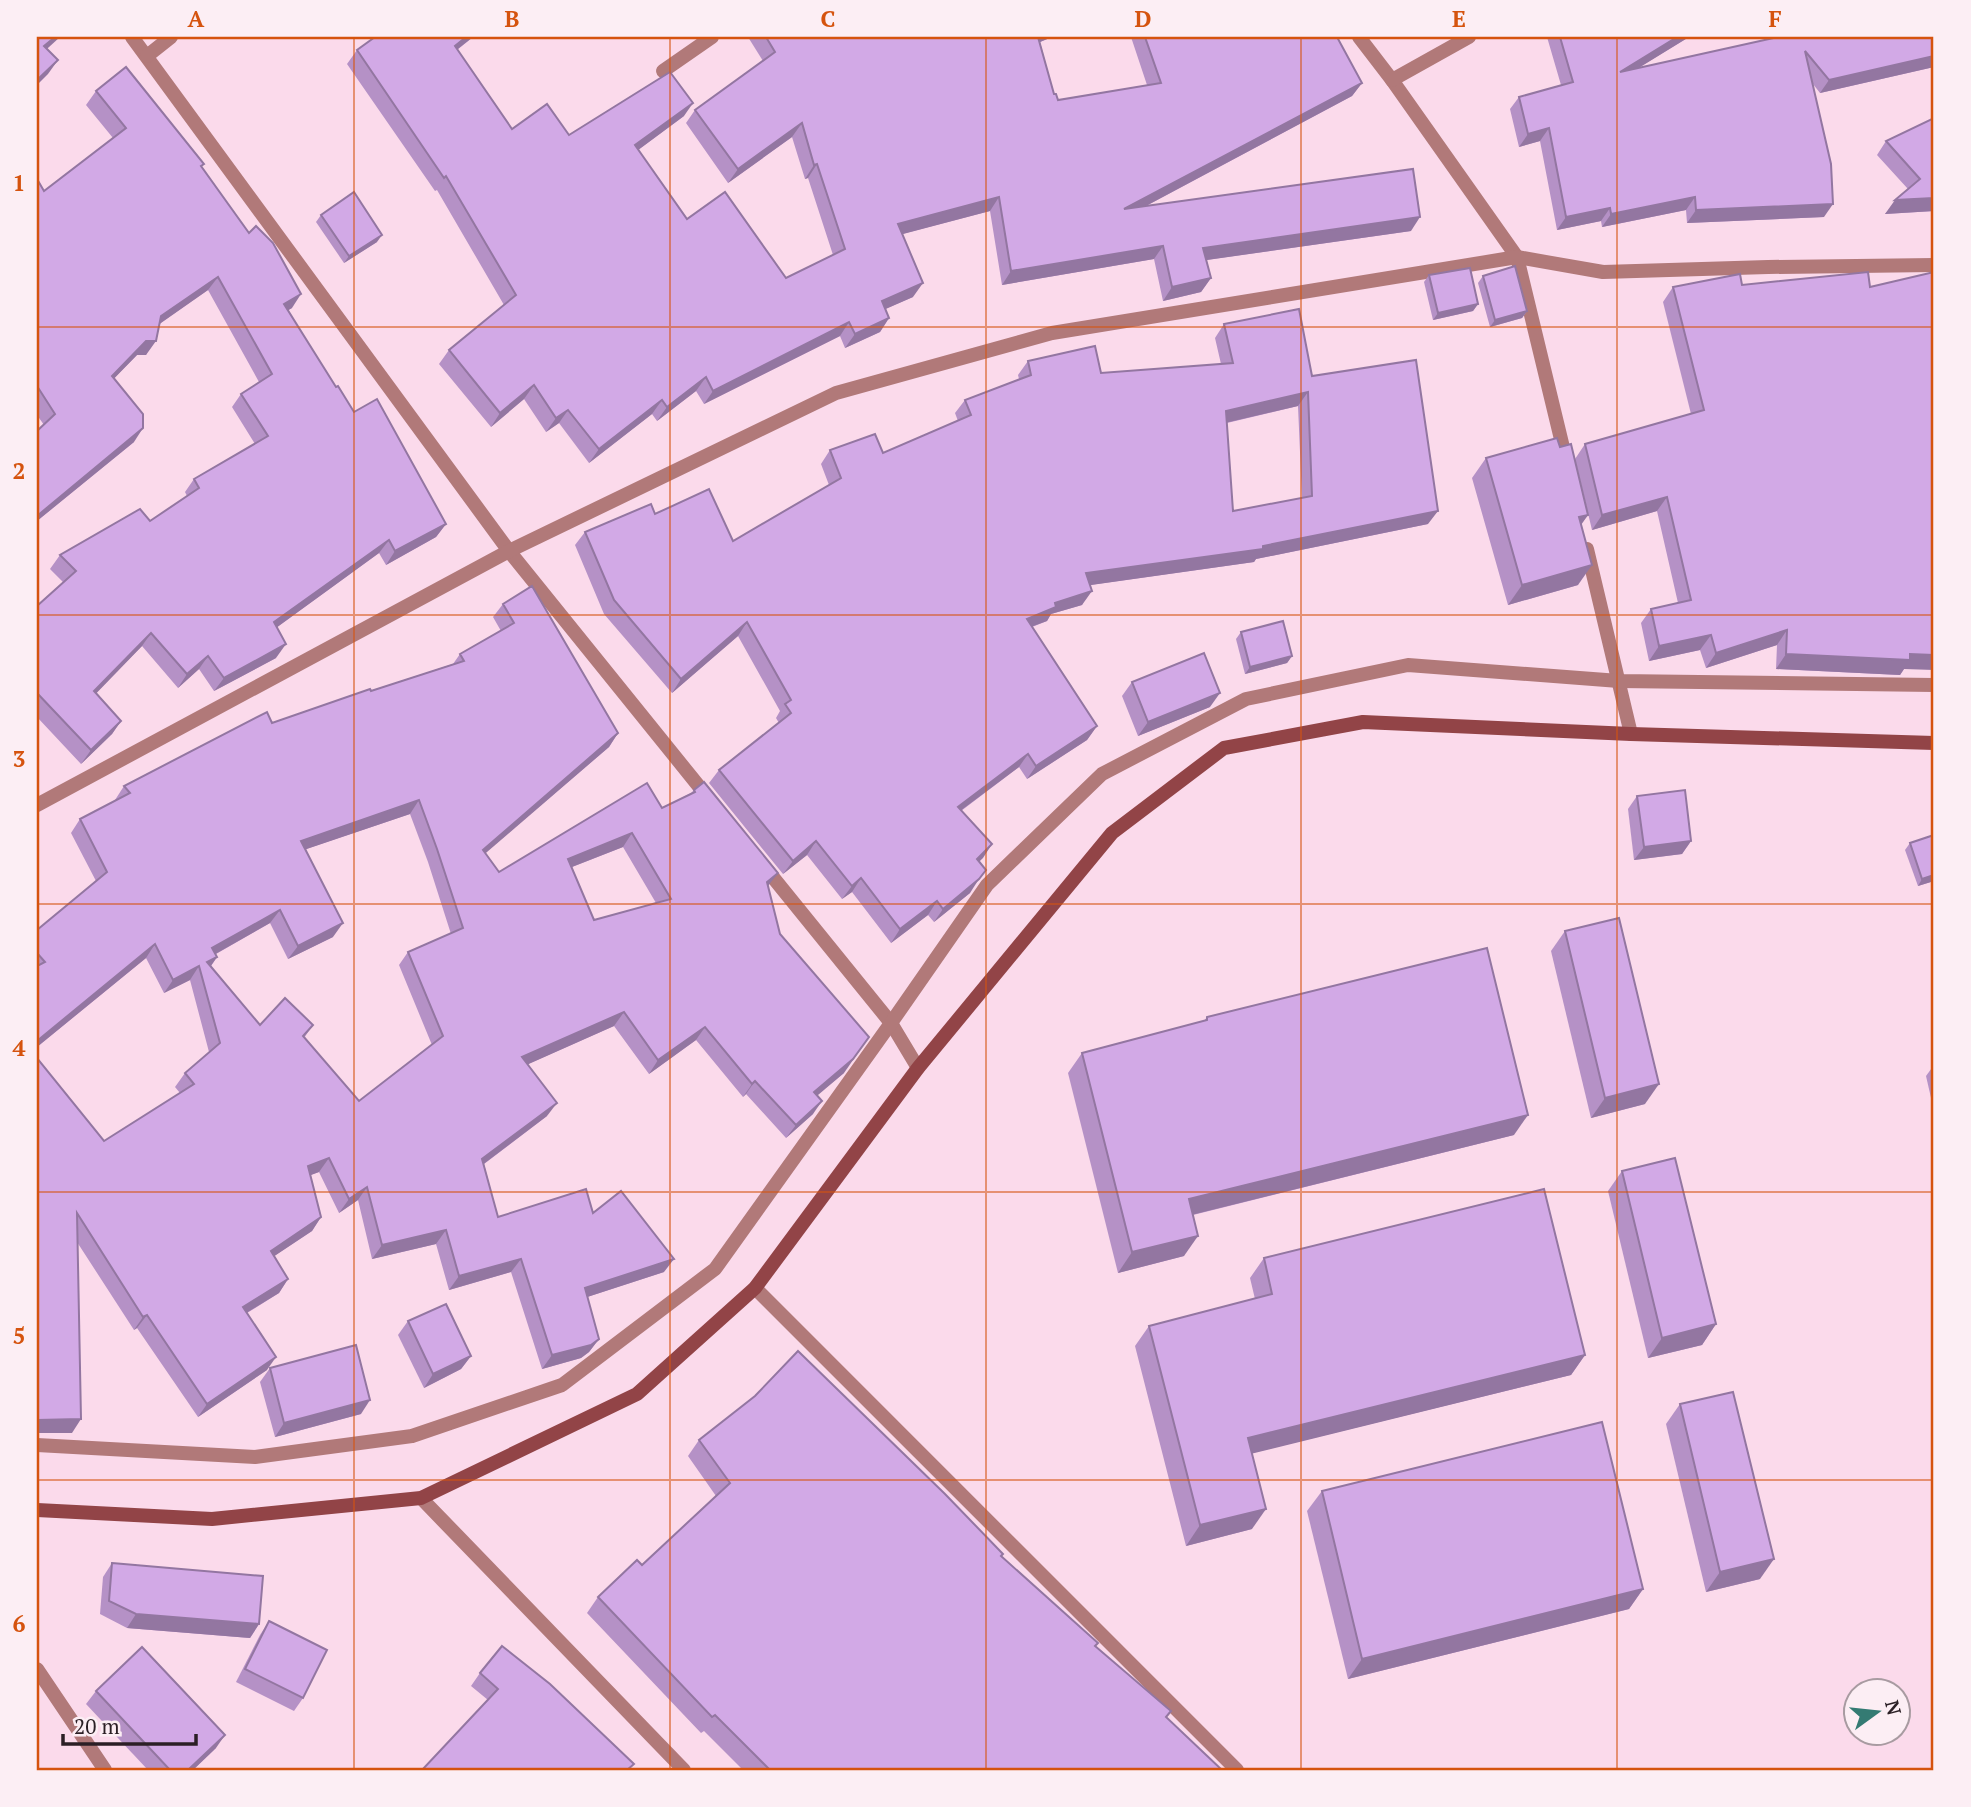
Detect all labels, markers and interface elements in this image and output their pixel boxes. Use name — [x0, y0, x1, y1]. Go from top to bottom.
text: A — [188, 3, 205, 34]
text: B — [505, 3, 520, 34]
text: C — [821, 3, 836, 34]
text: D — [1135, 3, 1152, 34]
text: E — [1452, 3, 1466, 34]
text: F — [1768, 3, 1782, 34]
text: 1 — [13, 167, 26, 198]
text: 2 — [13, 455, 26, 486]
text: 3 — [13, 743, 26, 774]
text: 4 — [13, 1032, 26, 1063]
text: 5 — [13, 1320, 26, 1351]
text: 6 — [13, 1608, 26, 1639]
north arrow — [1842, 1678, 1912, 1748]
text: N — [1880, 1697, 1908, 1718]
scale bar — [63, 1702, 196, 1746]
text: 20 m — [74, 1712, 120, 1740]

